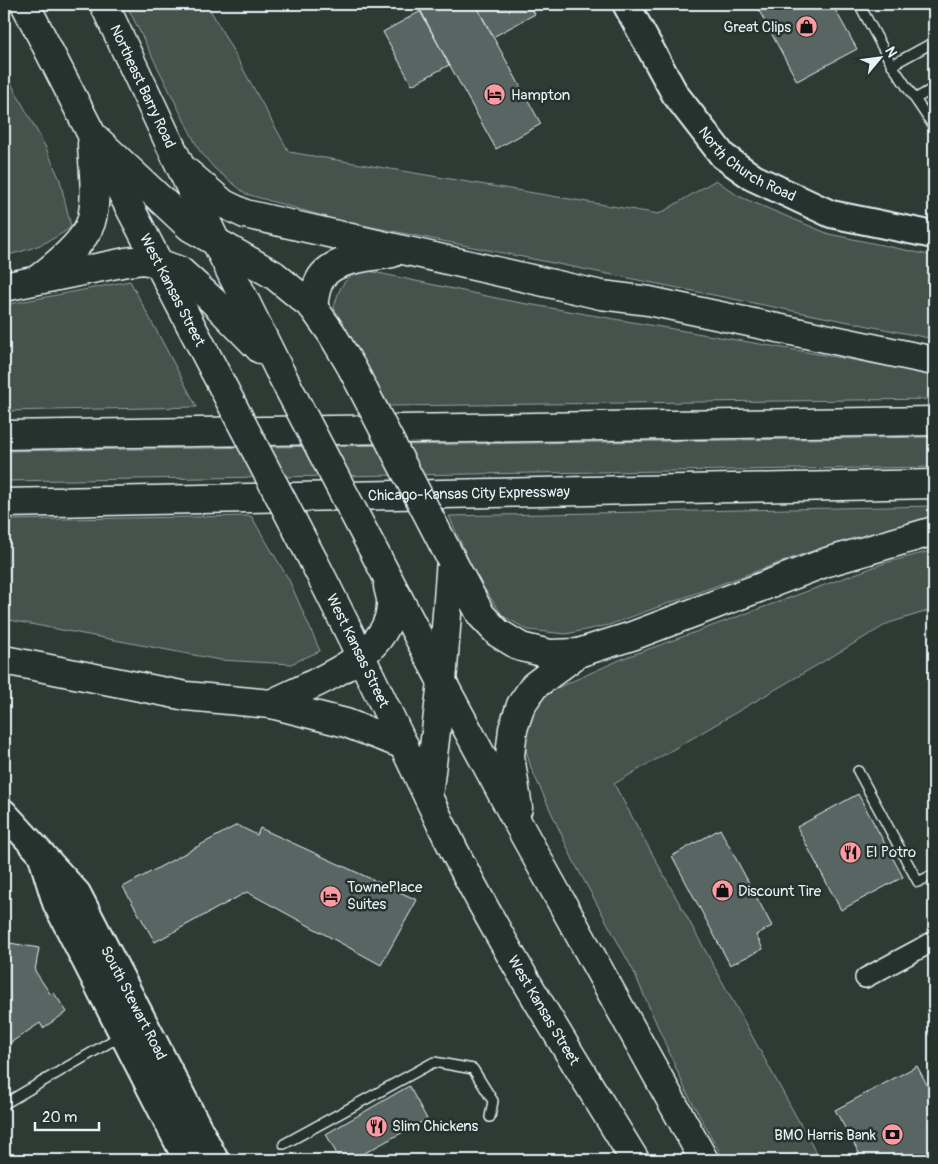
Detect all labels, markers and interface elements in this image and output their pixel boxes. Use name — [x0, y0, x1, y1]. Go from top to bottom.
shop icon: Great Clips — [795, 15, 819, 39]
place label: Great Clips — [723, 18, 791, 37]
street label: Northeast Barry Road — [105, 22, 179, 151]
north arrow — [856, 32, 906, 82]
text: N — [881, 44, 901, 60]
hotel icon: Hampton — [483, 83, 507, 107]
place label: Hampton — [511, 86, 570, 105]
street label: North Church Road — [694, 123, 799, 206]
street label: West Kansas Street — [135, 231, 210, 351]
street label: Chicago-Kansas City Expressway — [368, 482, 571, 506]
street label: West Kansas Street — [322, 591, 394, 712]
restaurant icon: El Potro — [838, 840, 862, 864]
place label: El Potro — [866, 843, 916, 862]
place label: TownePlace Suites — [347, 878, 423, 914]
shop icon: Discount Tire — [710, 879, 734, 903]
place label: Discount Tire — [738, 882, 822, 901]
hotel icon: TownePlace Suites — [319, 884, 343, 908]
street label: South Stewart Road — [96, 943, 171, 1063]
street label: West Kansas Street — [503, 952, 584, 1070]
scale bar — [35, 1099, 99, 1131]
text: 20 m — [42, 1108, 77, 1127]
restaurant icon: Slim Chickens — [364, 1114, 388, 1138]
place label: Slim Chickens — [392, 1117, 478, 1136]
bank icon: BMO Harris Bank — [880, 1123, 904, 1147]
place label: BMO Harris Bank — [774, 1126, 877, 1145]

